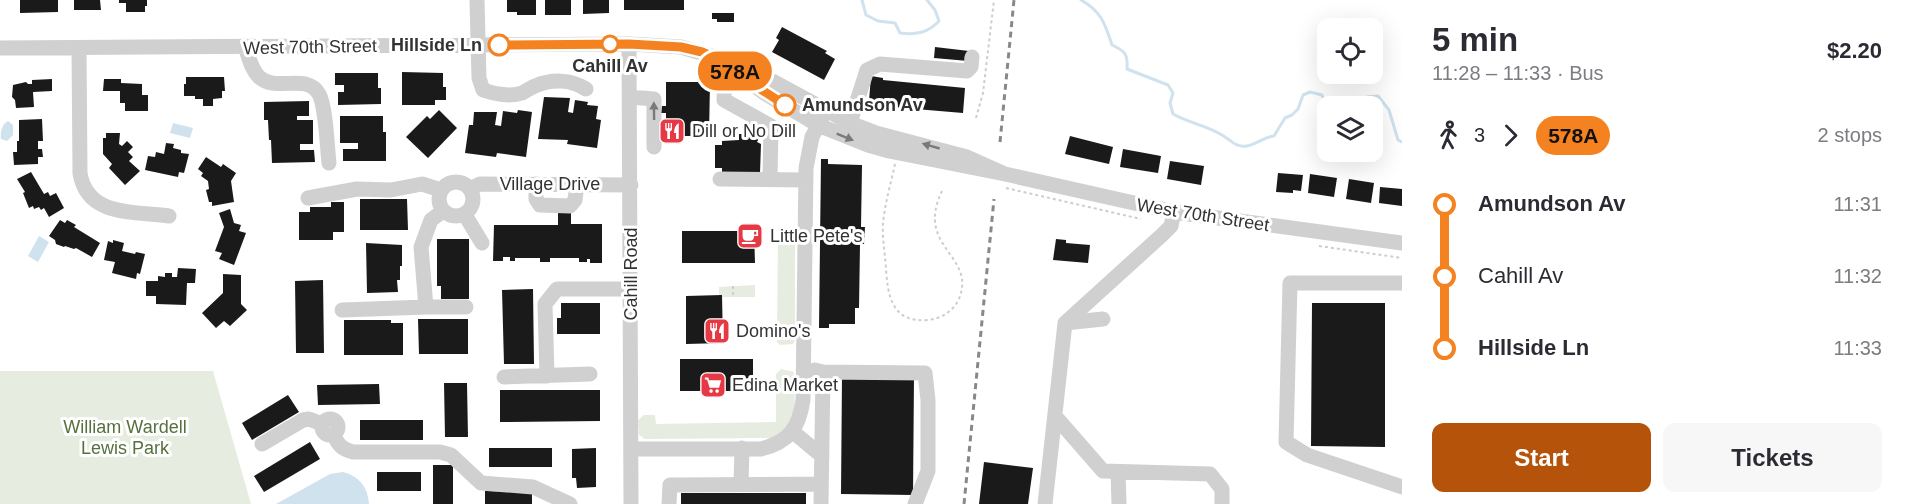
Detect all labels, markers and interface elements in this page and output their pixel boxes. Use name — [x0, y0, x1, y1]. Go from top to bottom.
map controls — [1317, 18, 1383, 162]
button: locate — [1317, 18, 1383, 84]
text: 5 min — [1432, 21, 1518, 58]
marker: Hillside Ln — [488, 34, 510, 56]
place label: Hillside Ln — [391, 35, 482, 55]
marker: Cahill Av — [601, 35, 619, 53]
street label: West 70th Street — [243, 36, 377, 58]
text: $2.20 — [1827, 38, 1882, 63]
line badge: 578A — [693, 52, 777, 90]
place label: Cahill Av — [572, 56, 648, 76]
text: 578A — [710, 60, 760, 83]
text: 11:28 – 11:33 · Bus — [1432, 62, 1604, 84]
marker: Amundson Av — [774, 94, 796, 116]
place label: Amundson Av — [802, 95, 923, 115]
button: layers — [1317, 96, 1383, 162]
one-way arrow — [650, 102, 659, 121]
restaurant icon: Dill or No Dill — [657, 116, 687, 146]
icon: walk — [1432, 119, 1465, 152]
icon: forward — [1494, 119, 1527, 152]
place label: Dill or No Dill — [692, 121, 796, 141]
text: 3 — [1474, 124, 1485, 146]
text: 578A — [1548, 124, 1598, 147]
text: 2 stops — [1818, 124, 1882, 146]
one-way arrow — [836, 132, 854, 142]
one-way arrow — [922, 141, 940, 150]
street label: Village Drive — [500, 174, 600, 194]
text: Amundson Av — [1478, 191, 1625, 216]
text: 11:31 — [1833, 193, 1882, 215]
street label: West 70th Street — [1135, 195, 1271, 235]
cafe icon: Little Pete's — [735, 221, 765, 251]
place label: Little Pete's — [770, 226, 863, 246]
street label: Cahill Road — [621, 227, 641, 321]
text: Cahill Av — [1478, 263, 1563, 288]
text: 11:32 — [1833, 265, 1882, 287]
restaurant icon: Domino's — [702, 316, 732, 346]
place label: Domino's — [736, 321, 810, 341]
text: Hillside Ln — [1478, 335, 1589, 360]
text: 11:33 — [1833, 337, 1882, 359]
supermarket icon: Edina Market — [698, 370, 728, 400]
place label: Edina Market — [732, 375, 838, 395]
park label: William Wardell Lewis Park — [63, 417, 187, 458]
button: Start — [1432, 423, 1651, 492]
button: Tickets — [1663, 423, 1882, 492]

